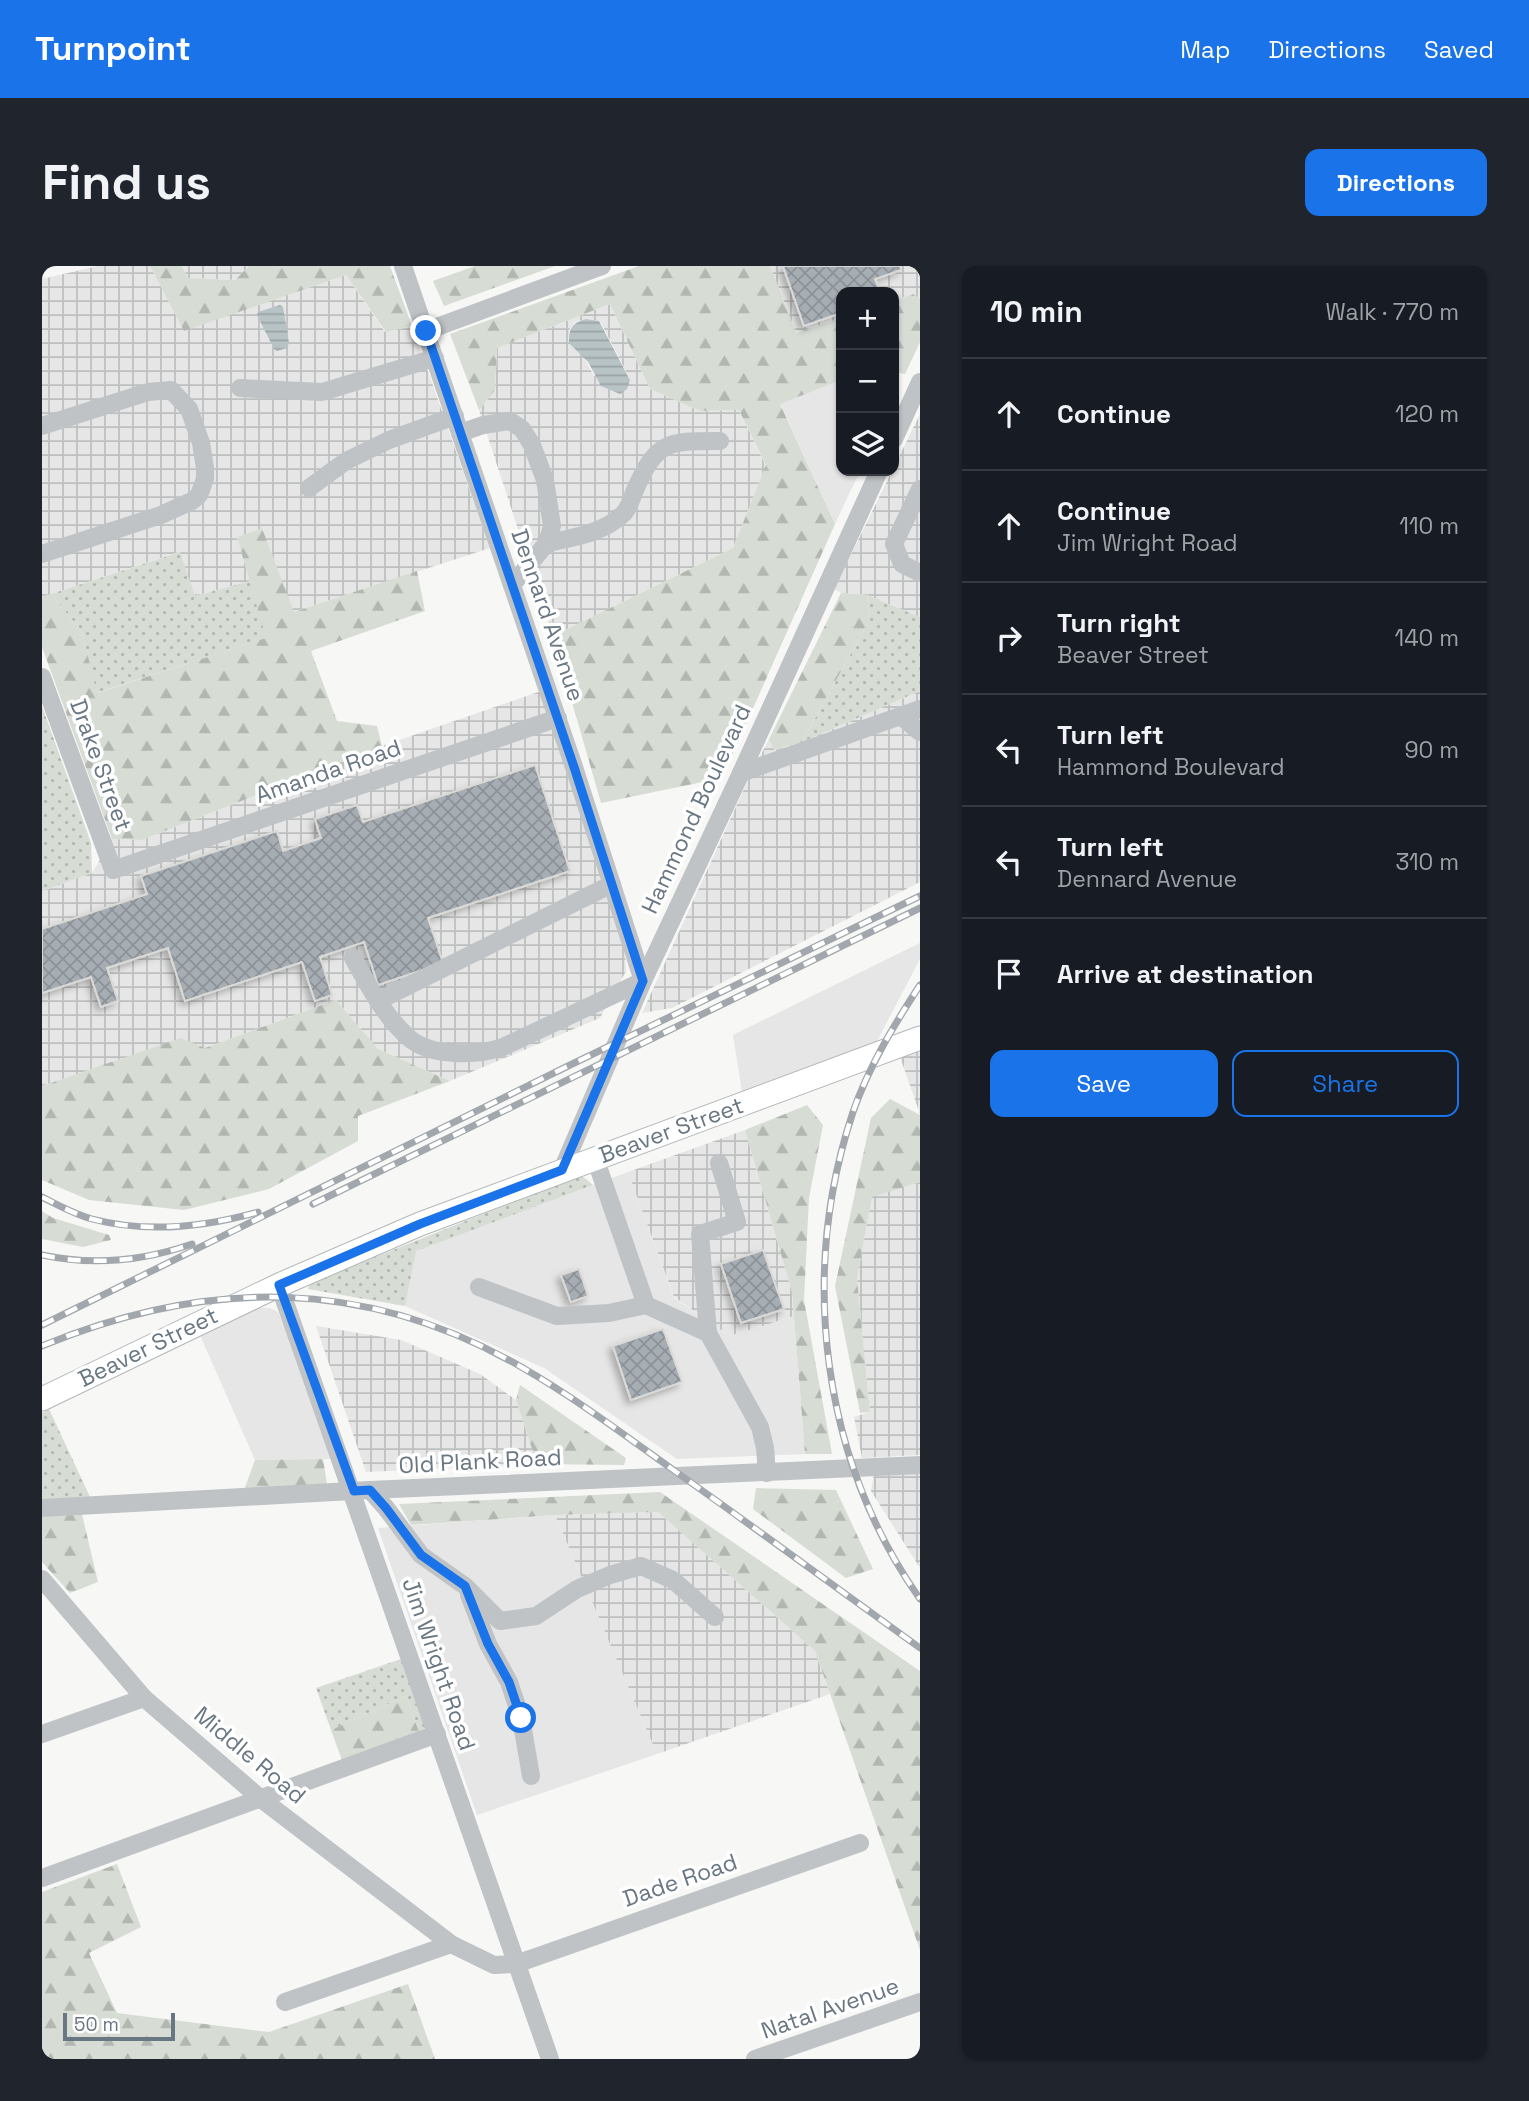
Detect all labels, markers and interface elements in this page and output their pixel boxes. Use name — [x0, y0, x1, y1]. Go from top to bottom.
text: Turnpoint — [35, 28, 191, 70]
text: Map — [1180, 34, 1230, 65]
text: Directions — [1268, 34, 1386, 65]
text: Saved — [1424, 34, 1494, 65]
button: Directions — [1305, 149, 1487, 216]
text: Find us — [42, 151, 211, 213]
map controls — [836, 287, 899, 476]
button: + — [836, 287, 899, 350]
text: 10 min — [990, 292, 1083, 331]
text: Walk · 770 m — [1326, 297, 1459, 327]
route end — [410, 315, 441, 346]
button: − — [836, 350, 899, 413]
icon: ahead — [990, 395, 1028, 433]
text: Continue — [1057, 397, 1171, 431]
text: 120 m — [1395, 399, 1459, 429]
button: layers — [836, 413, 899, 476]
text: Continue — [1057, 494, 1171, 528]
icon: ahead — [990, 507, 1028, 545]
text: 110 m — [1399, 511, 1459, 541]
street label: Dennard Avenue — [504, 525, 592, 705]
text: Jim Wright Road — [1057, 528, 1238, 558]
text: Turn right — [1057, 606, 1181, 640]
icon: right — [990, 619, 1028, 657]
text: 140 m — [1395, 623, 1459, 653]
text: Beaver Street — [1057, 640, 1209, 670]
street label: Drake Street — [63, 695, 139, 835]
street label: Hammond Boulevard — [634, 700, 758, 918]
text: Turn left — [1057, 718, 1164, 752]
icon: left — [990, 731, 1028, 769]
street label: Amanda Road — [251, 732, 405, 810]
text: 90 m — [1404, 735, 1459, 765]
text: Hammond Boulevard — [1057, 752, 1285, 782]
text: Turn left — [1057, 830, 1164, 864]
icon: left — [990, 843, 1028, 881]
text: 310 m — [1395, 847, 1459, 877]
text: Dennard Avenue — [1057, 864, 1237, 894]
icon: arrive — [990, 955, 1028, 993]
text: Arrive at destination — [1057, 957, 1314, 991]
button: Save — [990, 1050, 1218, 1117]
button: Share — [1232, 1050, 1459, 1117]
street label: Beaver Street — [595, 1090, 747, 1170]
street label: Beaver Street — [73, 1300, 223, 1394]
street label: Old Plank Road — [398, 1442, 562, 1480]
street label: Jim Wright Road — [395, 1574, 483, 1754]
street label: Middle Road — [188, 1700, 312, 1810]
route start — [505, 1702, 536, 1733]
street label: Dade Road — [619, 1846, 741, 1914]
street label: Natal Avenue — [757, 1970, 903, 2046]
scale bar — [63, 2010, 175, 2042]
text: 50 m — [74, 2012, 119, 2037]

